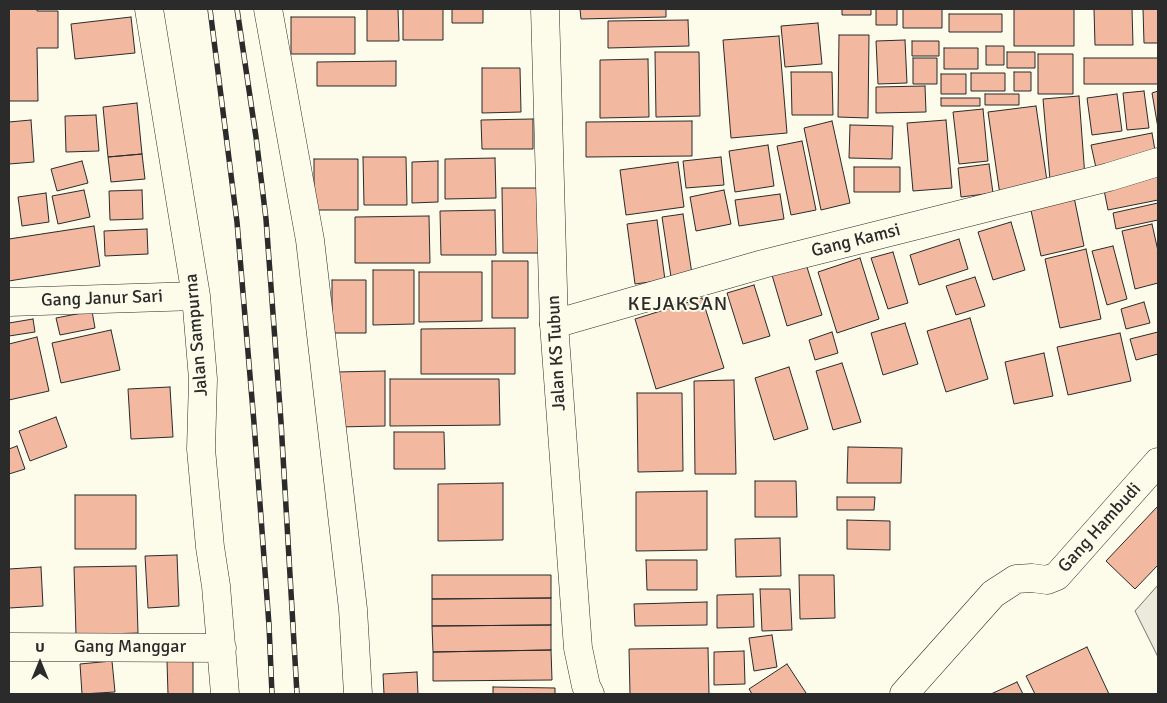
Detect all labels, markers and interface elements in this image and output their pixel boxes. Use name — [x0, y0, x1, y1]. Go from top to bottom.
street label: Gang Kamsi — [809, 220, 903, 262]
street label: Jalan Sampurna — [181, 273, 213, 397]
street label: Gang Janur Sari — [41, 286, 163, 312]
district label: KEJAKSAN — [627, 293, 729, 317]
street label: Jalan KS Tubun — [543, 295, 571, 411]
street label: Gang Hambudi — [1054, 479, 1146, 577]
street label: Gang Manggar — [74, 636, 186, 658]
north arrow — [15, 638, 65, 688]
text: U — [35, 639, 45, 656]

